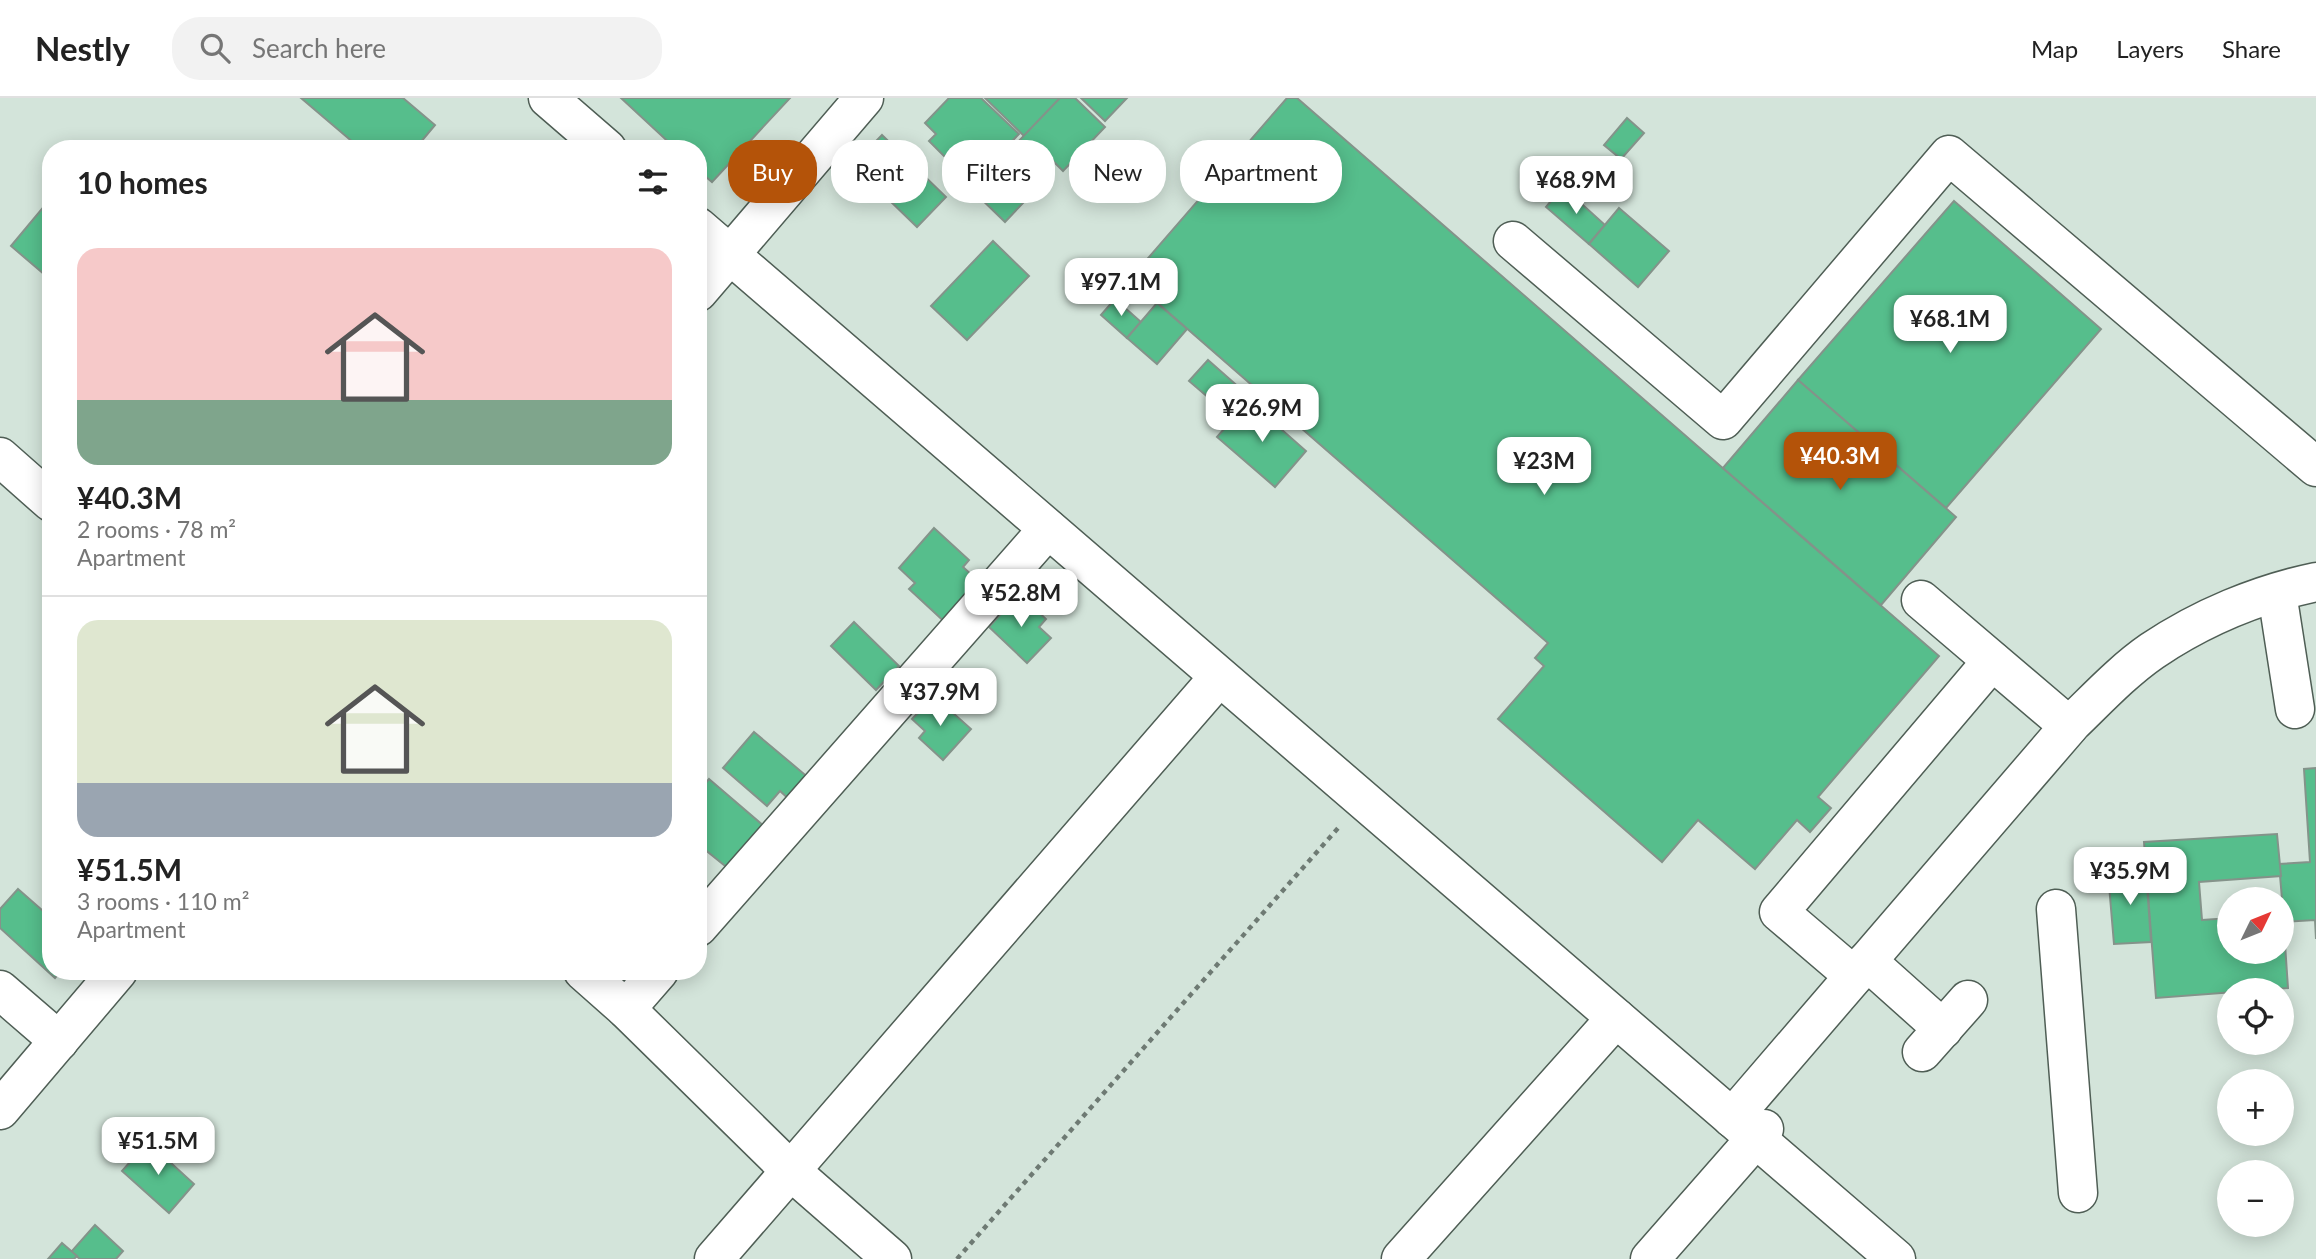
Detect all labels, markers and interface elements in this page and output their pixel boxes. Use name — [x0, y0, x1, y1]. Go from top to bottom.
search box — [172, 17, 662, 80]
text: Nestly — [35, 28, 130, 68]
icon: search — [196, 29, 234, 67]
text: Search here — [252, 32, 386, 64]
text: Map — [2031, 34, 2078, 63]
text: Layers — [2116, 34, 2184, 63]
text: Share — [2222, 34, 2281, 63]
chip: Buy — [728, 140, 817, 203]
chip: Rent — [831, 140, 928, 203]
chip: Filters — [942, 140, 1055, 203]
chip: New — [1069, 140, 1166, 203]
chip: Apartment — [1180, 140, 1342, 203]
pin: ¥68.9M — [1519, 156, 1633, 216]
icon: filters — [634, 163, 672, 201]
text: 10 homes — [77, 164, 208, 200]
text: ¥68.9M — [1536, 165, 1616, 193]
pin: ¥97.1M — [1064, 258, 1178, 318]
text: ¥97.1M — [1081, 267, 1161, 295]
icon: home — [312, 294, 438, 420]
pin: ¥68.1M — [1893, 296, 2007, 355]
text: ¥68.1M — [1910, 304, 1990, 332]
pin: ¥26.9M — [1205, 384, 1319, 444]
text: ¥26.9M — [1222, 393, 1302, 421]
pin: ¥40.3M — [1783, 432, 1897, 492]
pin: ¥23M — [1503, 438, 1585, 497]
text: ¥40.3M — [1800, 441, 1880, 469]
text: ¥23M — [1513, 446, 1575, 474]
text: ¥40.3M — [77, 479, 182, 515]
text: 2 rooms · 78 m² — [77, 515, 236, 543]
text: Apartment — [77, 543, 185, 571]
pin: ¥52.8M — [964, 570, 1078, 629]
text: ¥52.8M — [981, 578, 1061, 606]
icon: home — [312, 666, 438, 792]
pin: ¥37.9M — [883, 668, 997, 728]
text: ¥37.9M — [900, 677, 980, 705]
pin: ¥35.9M — [2073, 848, 2187, 907]
text: ¥51.5M — [77, 851, 182, 887]
text: ¥35.9M — [2090, 856, 2170, 884]
text: 3 rooms · 110 m² — [77, 887, 249, 915]
north arrow — [2217, 887, 2294, 964]
map controls — [2217, 887, 2294, 1237]
text: Apartment — [77, 915, 185, 943]
button: locate — [2217, 978, 2294, 1055]
button: + — [2217, 1069, 2294, 1146]
pin: ¥51.5M — [101, 1118, 215, 1177]
text: ¥51.5M — [118, 1126, 198, 1154]
button: − — [2217, 1160, 2294, 1237]

